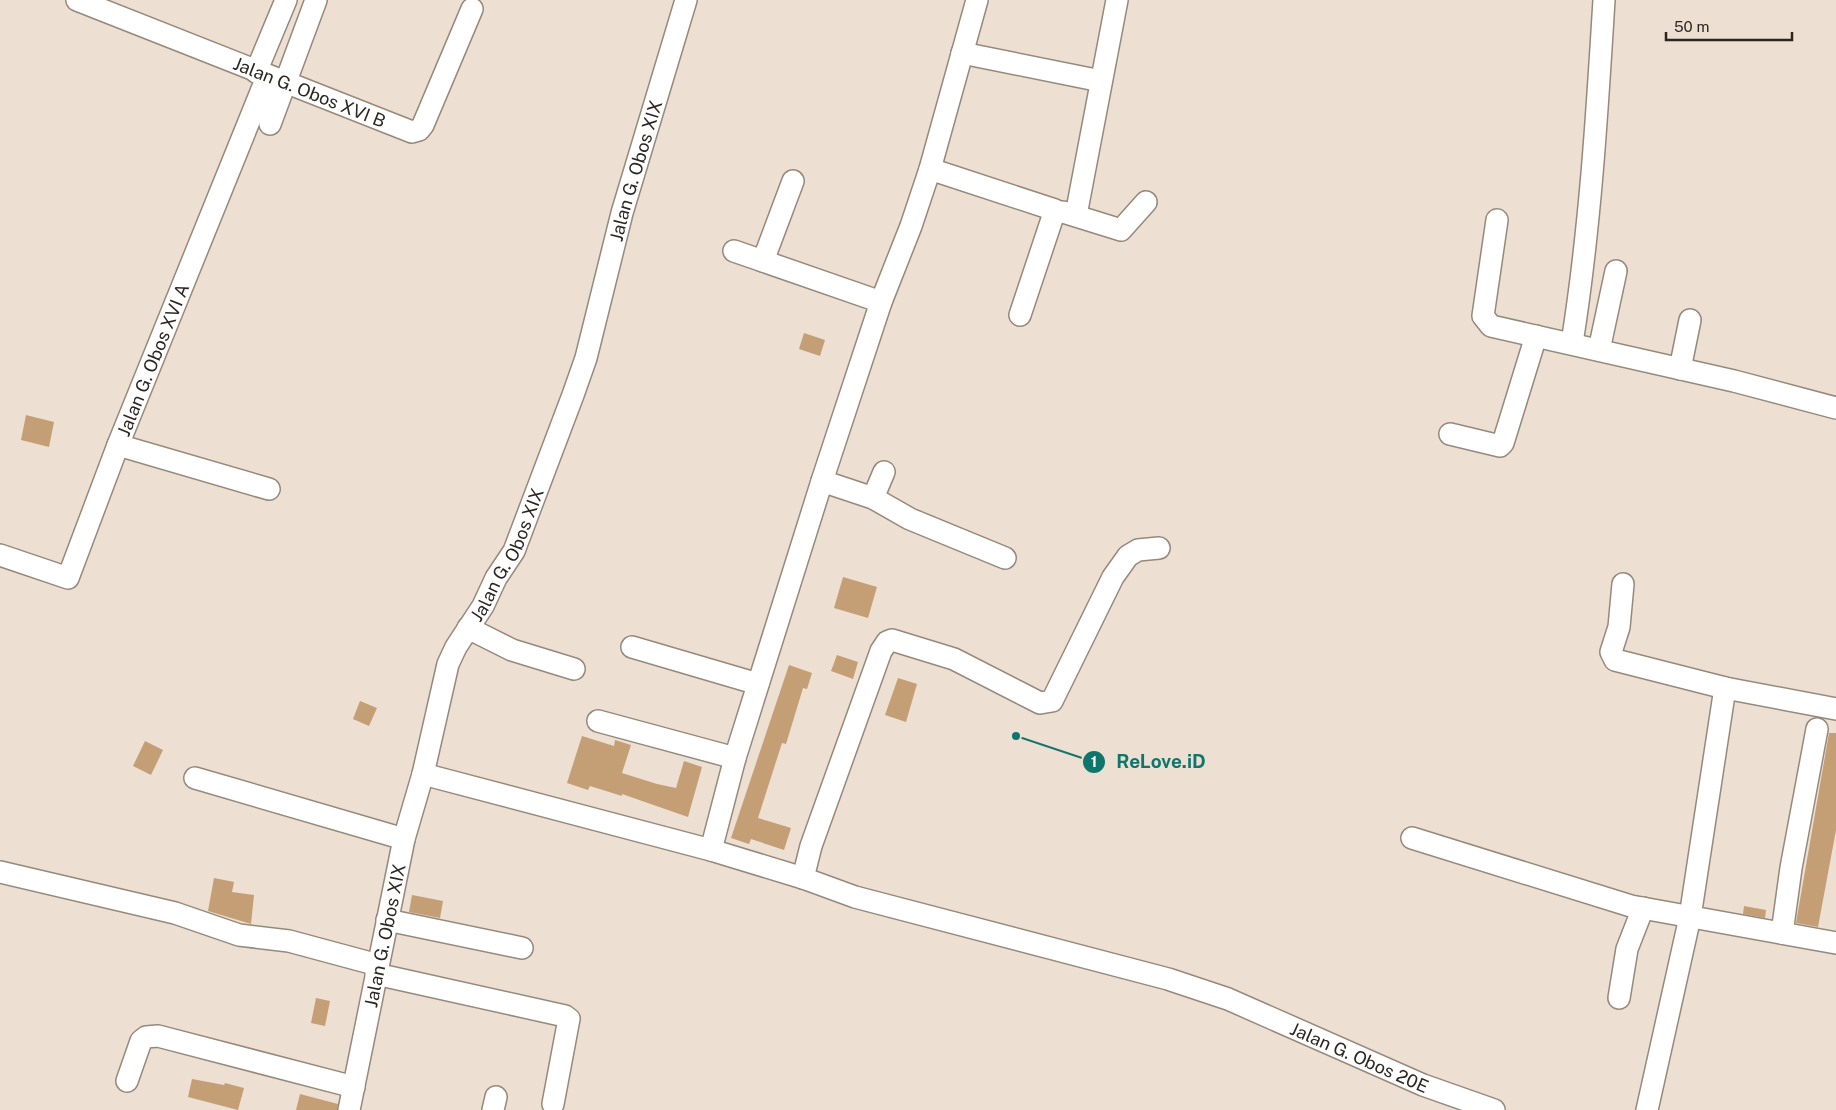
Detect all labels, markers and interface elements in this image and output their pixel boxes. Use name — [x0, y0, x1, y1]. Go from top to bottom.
scale bar — [1666, 10, 1792, 42]
text: 50 m — [1674, 18, 1709, 35]
street label: Jalan G. Obos XVI B — [230, 52, 389, 131]
street label: Jalan G. Obos XIX — [605, 98, 666, 243]
street label: Jalan G. Obos XVI A — [112, 280, 193, 439]
street label: Jalan G. Obos XIX — [466, 485, 547, 625]
callout: ReLove.iD — [1082, 745, 1216, 779]
text: ReLove.iD — [1116, 750, 1206, 772]
text: 1 — [1091, 753, 1097, 770]
street label: Jalan G. Obos XIX — [360, 862, 409, 1009]
street label: Jalan G. Obos 20E — [1287, 1017, 1432, 1097]

